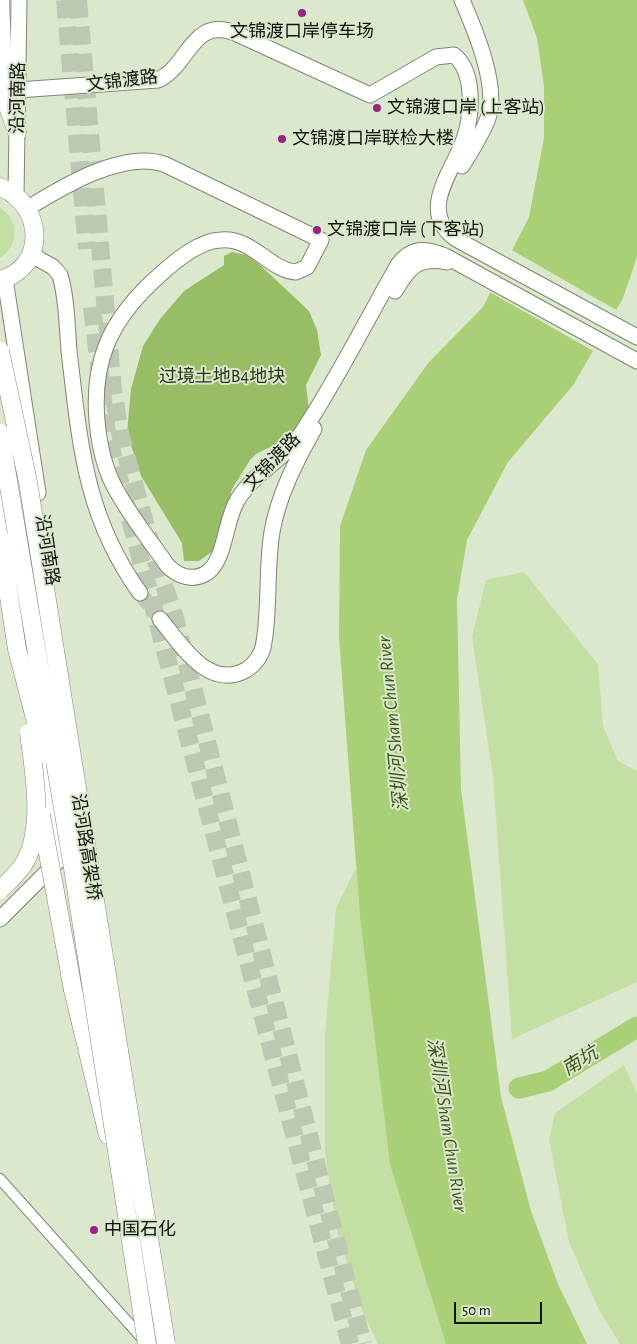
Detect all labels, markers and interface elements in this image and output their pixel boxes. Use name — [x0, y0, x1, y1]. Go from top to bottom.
marker: 文锦渡口岸停车场 — [296, 7, 308, 19]
place label: 文锦渡口岸停车场 — [230, 21, 374, 43]
street label: 沿河南路 — [7, 62, 29, 134]
street label: 文锦渡路 — [85, 66, 159, 96]
place label: 文锦渡口岸 (上客站) — [387, 97, 545, 119]
marker: 文锦渡口岸 (上客站) — [371, 102, 383, 114]
place label: 文锦渡口岸联检大楼 — [292, 128, 454, 150]
marker: 文锦渡口岸联检大楼 — [276, 133, 288, 145]
place label: 文锦渡口岸 (下客站) — [327, 219, 485, 241]
marker: 文锦渡口岸 (下客站) — [311, 224, 323, 236]
park label: 过境土地B4地块 — [159, 366, 285, 388]
street label: 文锦渡路 — [239, 429, 305, 495]
street label: 沿河南路 — [31, 513, 63, 587]
water label: 深圳河 Sham Chun River — [372, 635, 414, 813]
street label: 沿河路高架桥 — [67, 792, 105, 902]
water label: 深圳河 Sham Chun River — [422, 1036, 472, 1214]
water label: 南坑 — [558, 1041, 602, 1081]
place label: 中国石化 — [104, 1219, 176, 1241]
marker: 中国石化 — [88, 1224, 100, 1236]
scale bar — [457, 1292, 544, 1324]
text: 50 m — [462, 1303, 491, 1318]

